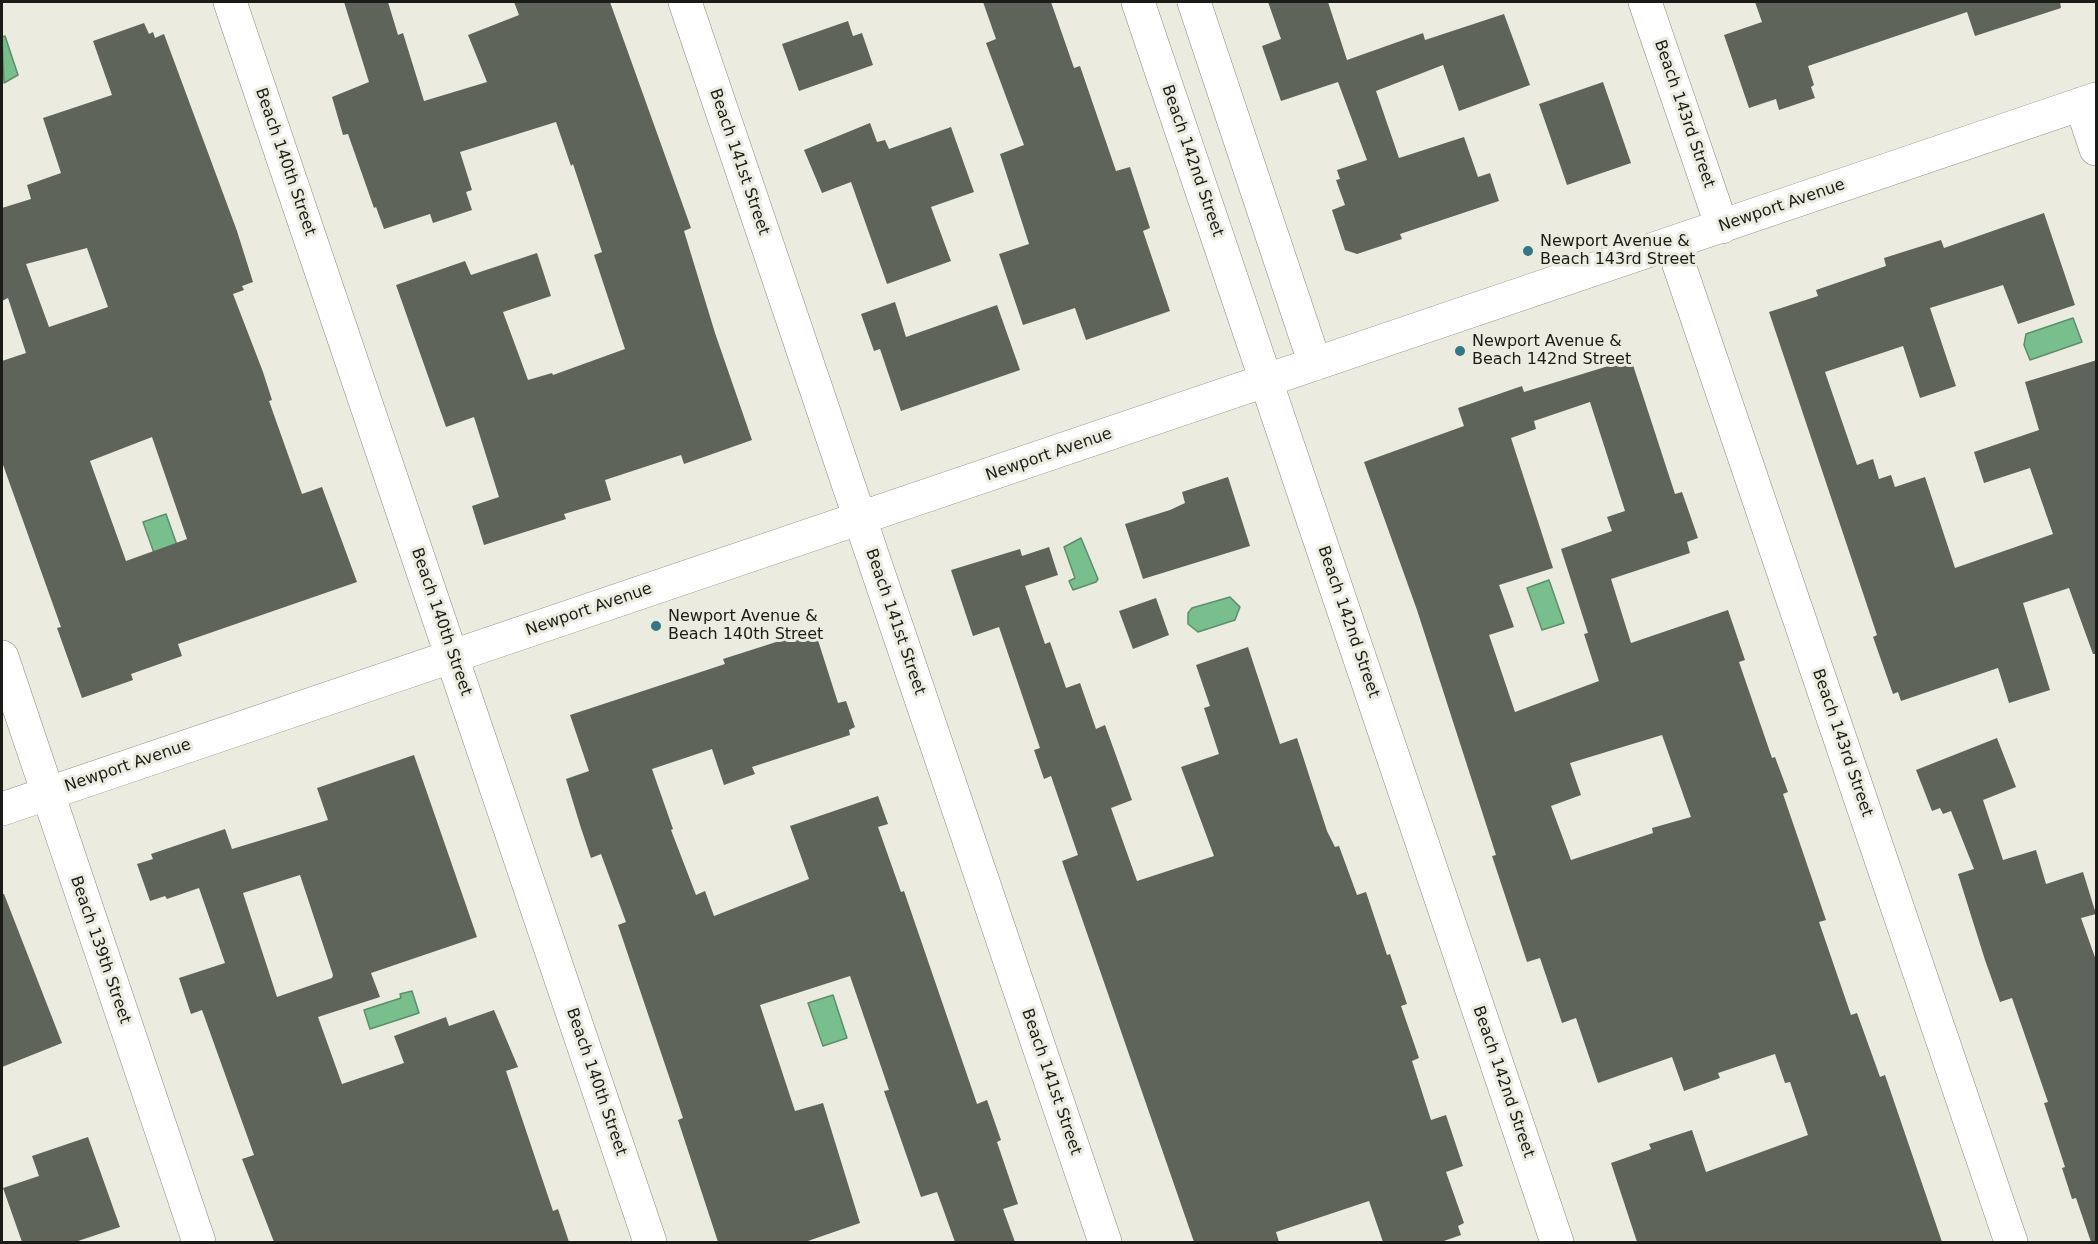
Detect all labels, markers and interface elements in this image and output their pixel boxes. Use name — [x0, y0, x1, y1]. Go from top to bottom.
street label: Beach 143rd Street — [1650, 37, 1718, 191]
street label: Beach 142nd Street — [1157, 83, 1227, 239]
street label: Beach 140th Street — [251, 85, 319, 239]
street label: Beach 141st Street — [705, 86, 773, 238]
street label: Newport Avenue — [1716, 175, 1848, 237]
place label: Newport Avenue & Beach 143rd Street — [1540, 232, 1695, 270]
marker: Newport Avenue & Beach 143rd Street — [1521, 244, 1535, 258]
place label: Newport Avenue & Beach 142nd Street — [1472, 332, 1631, 370]
marker: Newport Avenue & Beach 142nd Street — [1453, 344, 1467, 358]
street label: Newport Avenue — [983, 424, 1115, 486]
street label: Beach 142nd Street — [1313, 544, 1383, 700]
street label: Beach 140th Street — [407, 545, 475, 699]
street label: Beach 141st Street — [861, 546, 929, 698]
street label: Newport Avenue — [523, 579, 655, 641]
place label: Newport Avenue & Beach 140th Street — [668, 607, 823, 645]
marker: Newport Avenue & Beach 140th Street — [649, 619, 663, 633]
street label: Beach 143rd Street — [1808, 666, 1876, 820]
street label: Newport Avenue — [62, 735, 194, 797]
street label: Beach 139th Street — [66, 873, 134, 1027]
street label: Beach 142nd Street — [1468, 1004, 1538, 1160]
street label: Beach 140th Street — [562, 1005, 630, 1159]
street label: Beach 141st Street — [1017, 1006, 1085, 1158]

